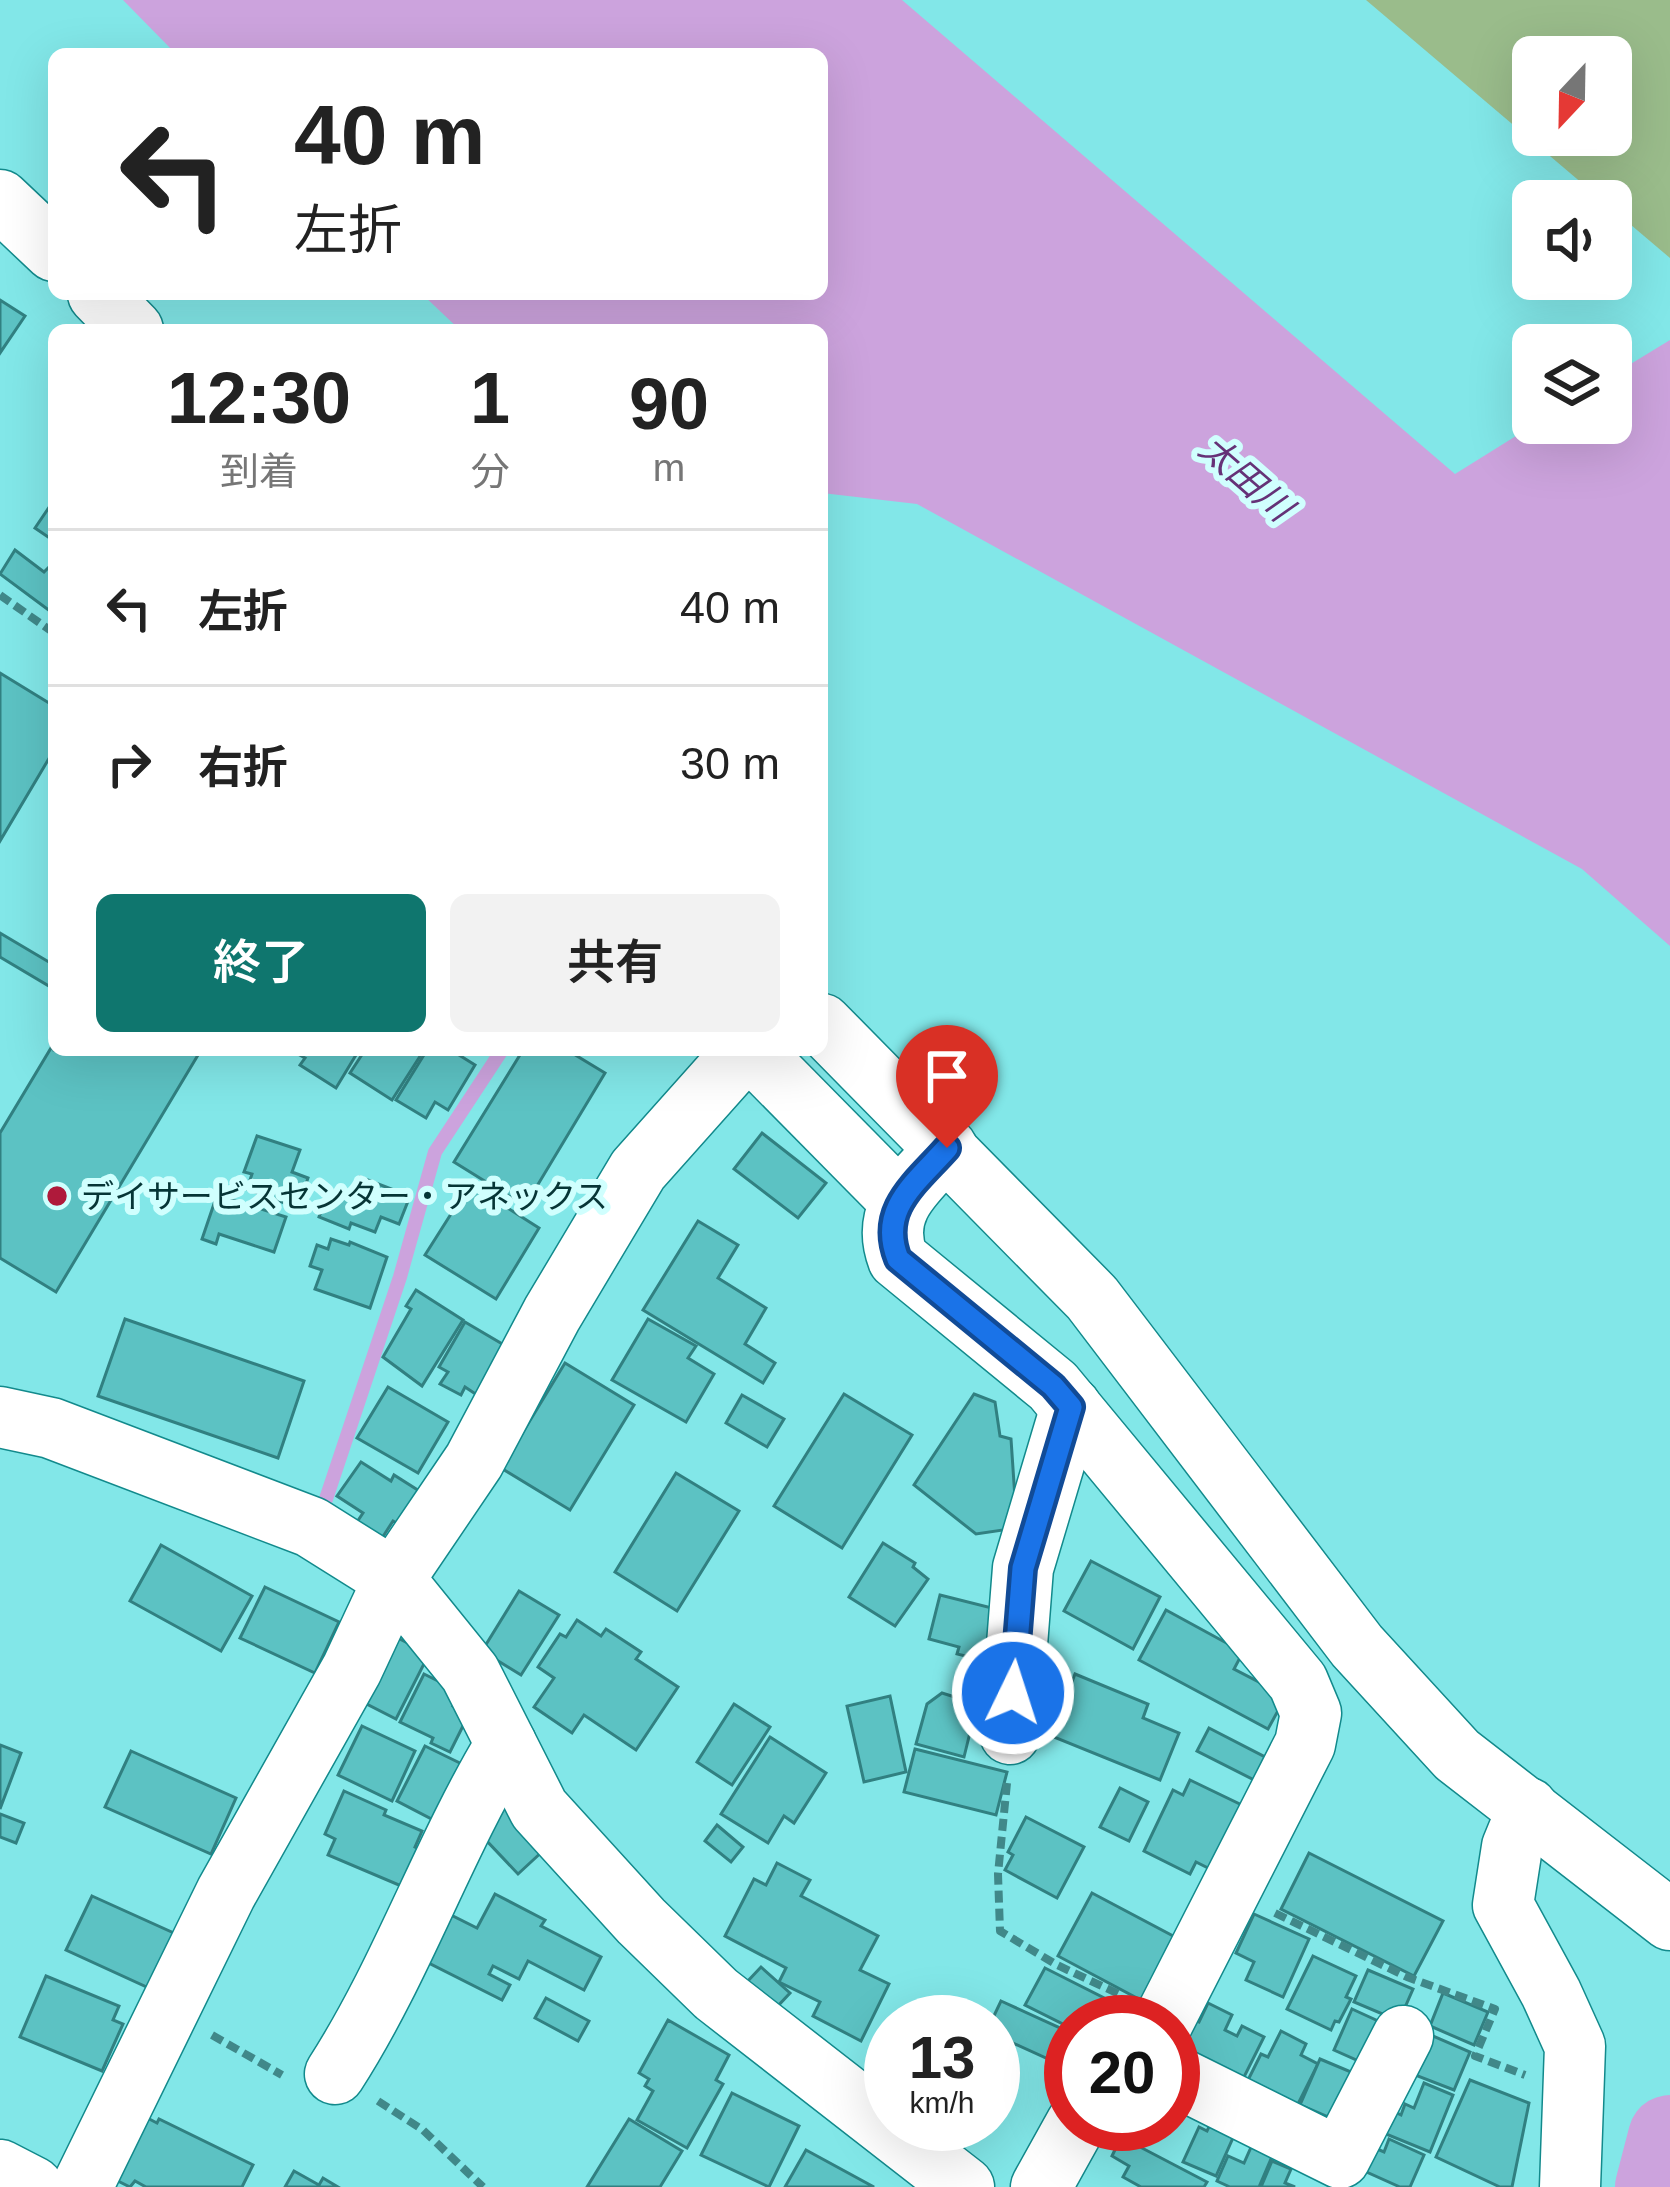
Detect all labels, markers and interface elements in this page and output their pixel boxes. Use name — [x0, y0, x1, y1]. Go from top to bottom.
north arrow — [1512, 36, 1632, 156]
map controls — [1512, 36, 1632, 444]
text: 40 m — [294, 88, 485, 182]
icon: left — [96, 96, 252, 252]
button: sound — [1512, 180, 1632, 300]
text: 左折 — [294, 200, 402, 260]
button: layers — [1512, 324, 1632, 444]
text: 12:30 — [167, 358, 351, 438]
text: 1 — [470, 358, 510, 438]
text: 90 — [629, 364, 709, 444]
water label: 太田川 — [1192, 427, 1303, 532]
text: m — [653, 446, 685, 489]
text: 到着 — [220, 450, 298, 493]
text: 分 — [471, 450, 510, 493]
icon: left — [96, 575, 162, 641]
text: 40 m — [680, 582, 780, 633]
text: 左折 — [198, 586, 288, 637]
icon: right — [96, 731, 162, 797]
text: 30 m — [680, 738, 780, 789]
text: 右折 — [198, 742, 288, 793]
button: 終了 — [96, 894, 426, 1032]
button: 共有 — [450, 894, 780, 1032]
pin — [896, 1025, 998, 1148]
icon: arrive — [914, 1043, 980, 1109]
place label: デイサービスセンター・アネックス — [81, 1178, 608, 1215]
marker: デイサービスセンター・アネックス — [44, 1183, 70, 1209]
position arrow — [950, 1630, 1076, 1756]
speed limit sign: 20 — [1044, 1995, 1200, 2151]
text: 13 — [909, 2024, 975, 2091]
text: km/h — [909, 2086, 975, 2119]

